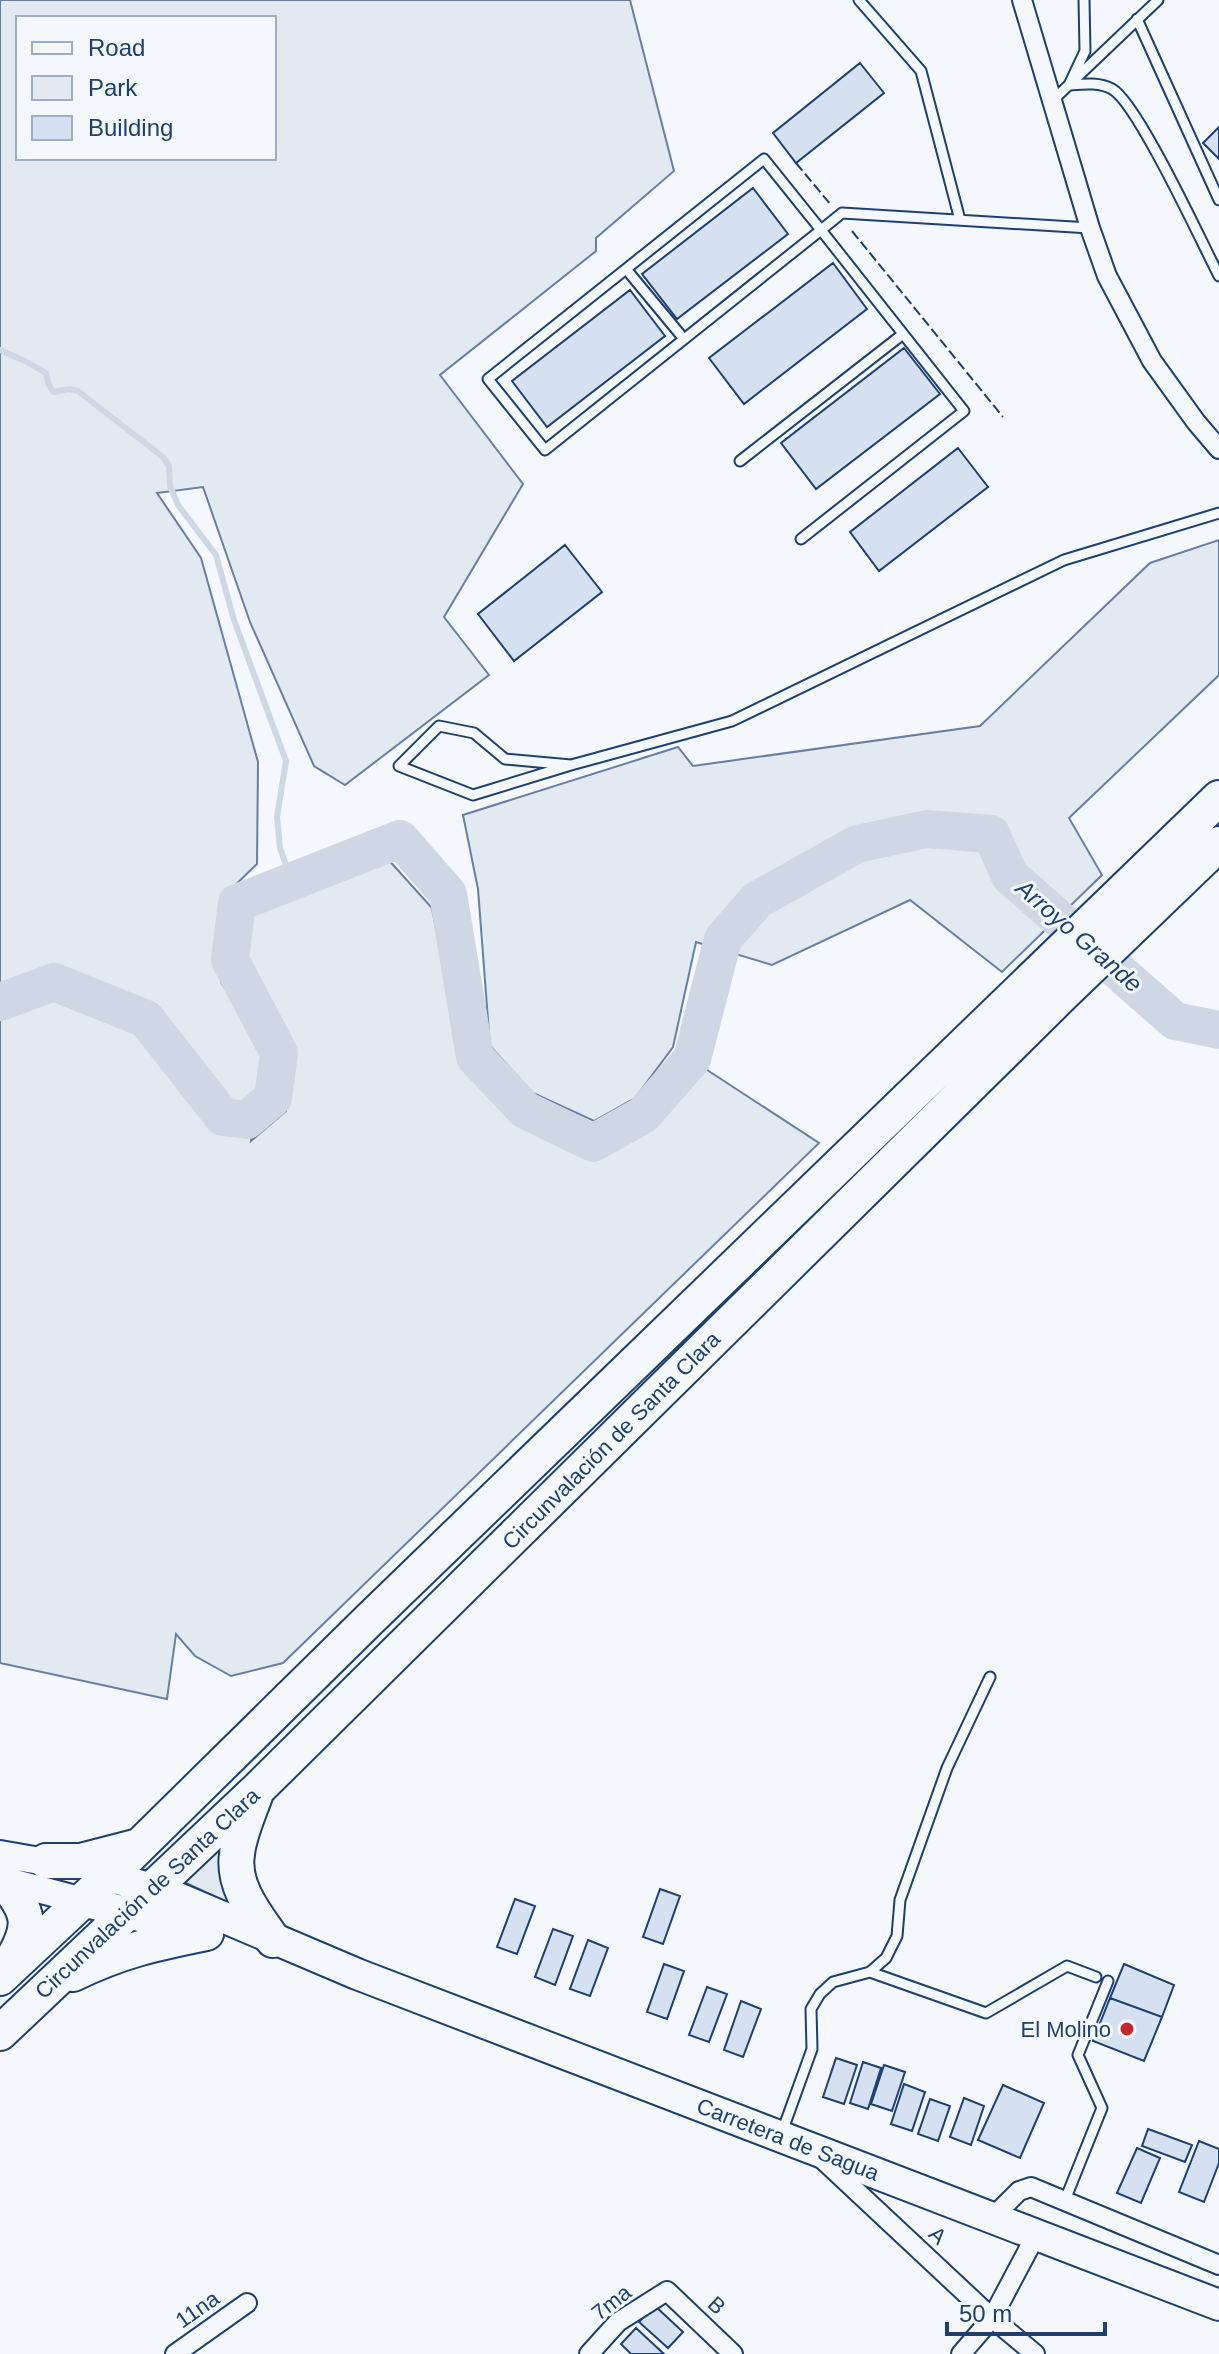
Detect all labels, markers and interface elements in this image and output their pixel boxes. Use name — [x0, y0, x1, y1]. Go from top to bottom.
legend — [16, 16, 276, 160]
text: Road — [88, 34, 145, 61]
text: Park — [88, 74, 138, 101]
text: Building — [88, 114, 173, 141]
water label: Arroyo Grande — [1010, 872, 1148, 997]
street label: Circunvalación de Santa Clara — [497, 1326, 726, 1554]
street label: Circunvalación de Santa Clara — [30, 1782, 265, 2004]
place label: El Molino — [1021, 2017, 1111, 2042]
marker: El Molino — [1118, 2020, 1136, 2038]
street label: Carretera de Sagua — [693, 2093, 883, 2186]
street label: A — [924, 2221, 952, 2250]
street label: 7ma — [587, 2279, 636, 2325]
street label: 11na — [171, 2285, 224, 2333]
scale bar — [947, 2286, 1105, 2336]
street label: B — [703, 2291, 731, 2320]
text: 50 m — [959, 2300, 1012, 2327]

